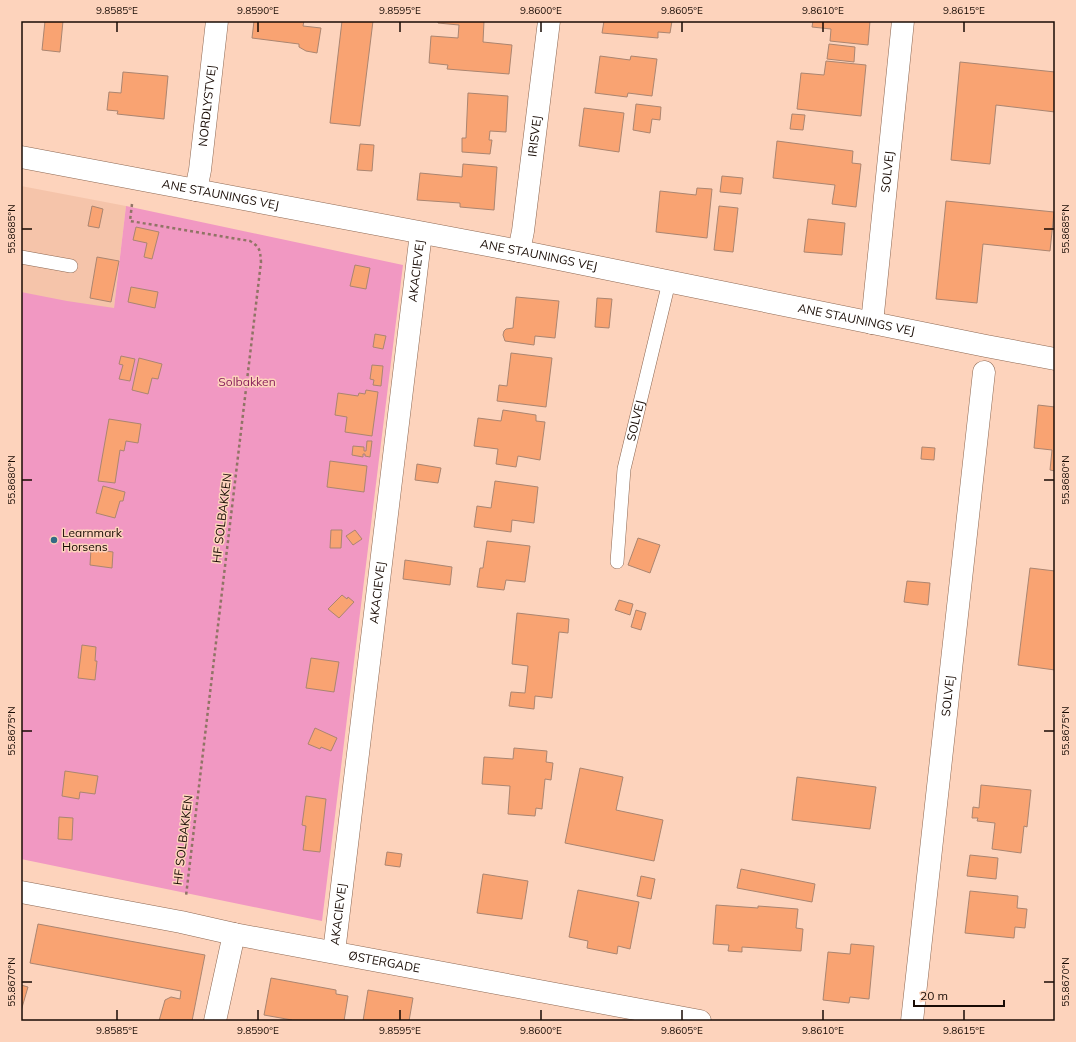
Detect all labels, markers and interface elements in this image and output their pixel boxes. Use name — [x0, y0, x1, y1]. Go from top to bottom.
text: 9.8585°E — [96, 4, 138, 17]
text: 9.8590°E — [237, 4, 279, 17]
text: 9.8595°E — [379, 4, 421, 17]
text: 9.8600°E — [520, 4, 562, 17]
text: 9.8605°E — [661, 4, 703, 17]
text: 9.8610°E — [802, 4, 844, 17]
text: 9.8615°E — [943, 4, 985, 17]
street label: NORDLYSTVEJ — [195, 64, 219, 147]
street label: IRISVEJ — [524, 115, 544, 157]
street label: SOLVEJ — [877, 150, 897, 193]
street label: ANE STAUNINGS VEJ — [161, 176, 280, 213]
text: 55.8685°N — [5, 204, 18, 254]
text: 55.8685°N — [1059, 204, 1072, 254]
street label: ANE STAUNINGS VEJ — [479, 236, 599, 274]
street label: AKACIEVEJ — [405, 239, 427, 303]
street label: ANE STAUNINGS VEJ — [797, 300, 916, 338]
park label: Solbakken — [218, 374, 276, 389]
street label: SOLVEJ — [623, 399, 647, 443]
text: 55.8680°N — [5, 455, 18, 505]
text: 55.8680°N — [1059, 455, 1072, 505]
street label: HF SOLBAKKEN — [209, 472, 234, 564]
place label: Learnmark Horsens — [62, 525, 123, 554]
marker: Learnmark Horsens — [49, 535, 59, 545]
street label: AKACIEVEJ — [366, 561, 388, 625]
street label: SOLVEJ — [938, 674, 957, 717]
text: 55.8675°N — [5, 706, 18, 756]
text: 55.8675°N — [1059, 706, 1072, 756]
street label: HF SOLBAKKEN — [170, 794, 195, 886]
street label: AKACIEVEJ — [327, 882, 349, 946]
street label: ØSTERGADE — [347, 948, 422, 976]
text: 55.8670°N — [5, 957, 18, 1007]
text: 55.8670°N — [1059, 957, 1072, 1007]
scale bar — [914, 982, 1004, 1008]
text: 20 m — [920, 988, 948, 1003]
text: 9.8585°E — [96, 1024, 138, 1037]
text: 9.8590°E — [237, 1024, 279, 1037]
text: 9.8595°E — [379, 1024, 421, 1037]
text: 9.8600°E — [520, 1024, 562, 1037]
text: 9.8605°E — [661, 1024, 703, 1037]
text: 9.8610°E — [802, 1024, 844, 1037]
text: 9.8615°E — [943, 1024, 985, 1037]

